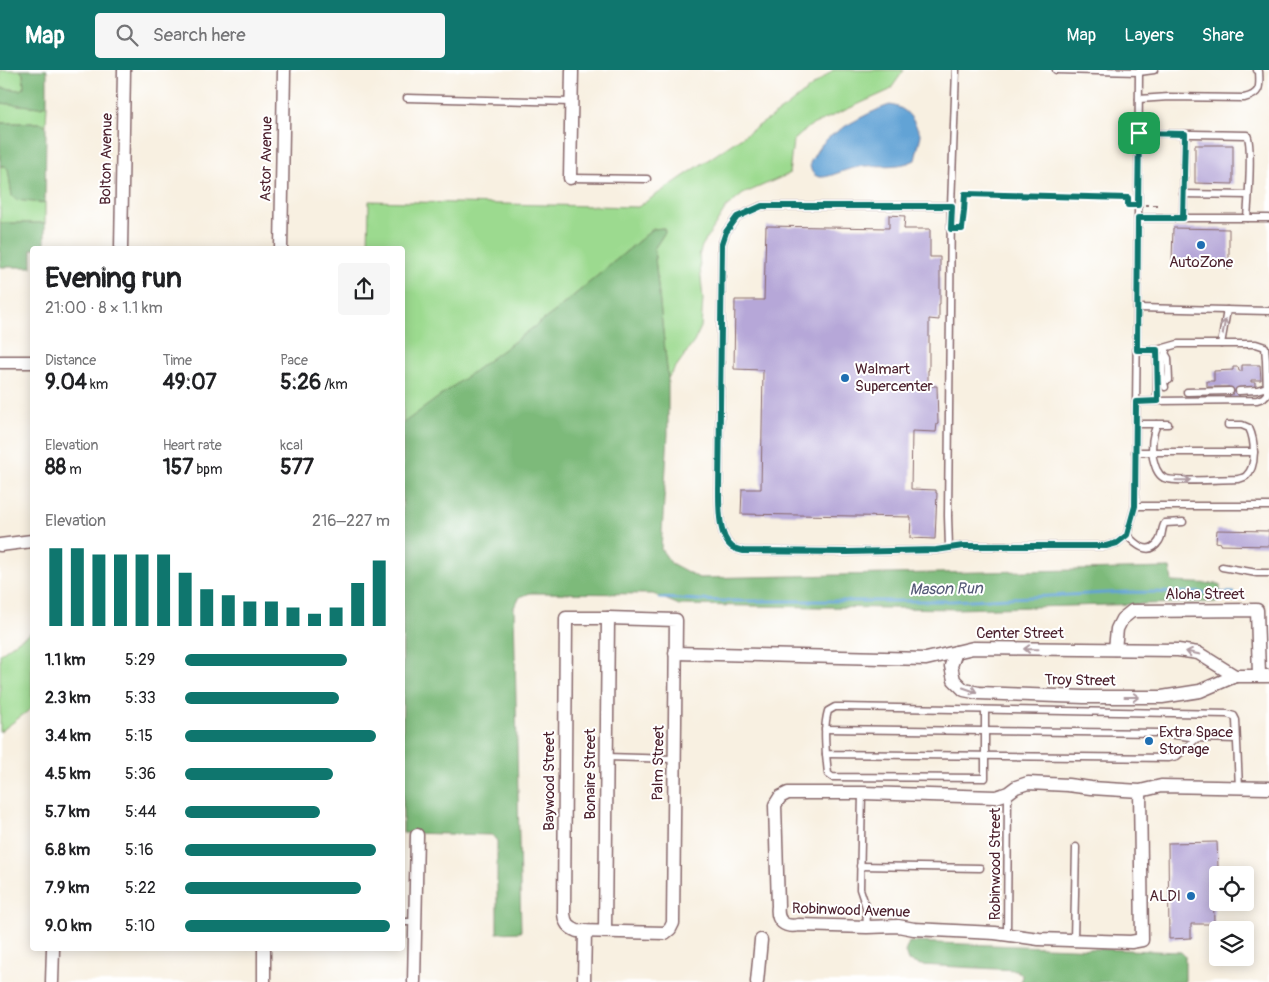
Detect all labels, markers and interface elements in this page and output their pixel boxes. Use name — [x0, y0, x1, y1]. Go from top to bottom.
search box — [95, 13, 445, 58]
text: Map — [25, 21, 65, 50]
icon: search — [113, 21, 141, 49]
text: Search here — [153, 23, 246, 47]
text: Map — [1067, 24, 1096, 47]
text: Layers — [1124, 24, 1174, 47]
text: Share — [1202, 24, 1244, 47]
street label: Bolton Avenue — [96, 112, 117, 205]
pin — [1118, 112, 1160, 154]
street label: Astor Avenue — [256, 116, 277, 202]
icon: arrive — [1125, 119, 1153, 147]
marker: AutoZone — [1195, 239, 1207, 251]
place label: AutoZone — [1169, 253, 1234, 272]
text: Evening run — [45, 261, 182, 296]
button: share — [338, 263, 390, 315]
text: 21:00 · 8 × 1.1 km — [45, 298, 163, 318]
one-way arrow — [1220, 320, 1230, 336]
text: Distance — [45, 352, 96, 369]
text: Time — [163, 352, 192, 369]
text: Pace — [280, 352, 308, 369]
place label: Walmart Supercenter — [855, 360, 934, 396]
text: 9.04 — [45, 369, 87, 396]
text: 49:07 — [163, 369, 217, 396]
text: 5:26 — [280, 369, 321, 396]
marker: Walmart Supercenter — [839, 372, 851, 384]
text: km — [87, 376, 108, 393]
text: /km — [321, 376, 348, 393]
text: Elevation — [45, 437, 98, 454]
text: Heart rate — [163, 437, 222, 454]
text: kcal — [280, 437, 303, 454]
text: 88 — [45, 454, 66, 481]
text: 157 — [163, 454, 193, 481]
text: 577 — [280, 454, 314, 481]
text: m — [66, 461, 82, 478]
text: bpm — [193, 461, 222, 478]
one-way arrow — [1174, 475, 1191, 485]
text: Elevation — [45, 511, 106, 531]
text: 216–227 m — [312, 511, 390, 531]
water label: Mason Run — [909, 578, 984, 600]
street label: Aloha Street — [1165, 585, 1246, 604]
street label: Center Street — [976, 624, 1065, 643]
one-way arrow — [1023, 644, 1039, 654]
one-way arrow — [1185, 648, 1201, 657]
text: 1.1 km — [45, 650, 85, 670]
text: 5:29 — [125, 650, 155, 670]
street label: Troy Street — [1044, 670, 1117, 691]
one-way arrow — [962, 686, 978, 696]
text: 2.3 km — [45, 688, 91, 708]
text: 5:33 — [125, 688, 156, 708]
one-way arrow — [1124, 692, 1140, 702]
place label: Extra Space Storage — [1159, 723, 1234, 759]
street label: Palm Street — [648, 724, 669, 801]
text: 3.4 km — [45, 726, 91, 746]
text: 5:15 — [125, 726, 153, 746]
street label: Bonaire Street — [581, 728, 600, 819]
street label: Baywood Street — [540, 730, 559, 831]
marker: Extra Space Storage — [1143, 735, 1155, 747]
text: 4.5 km — [45, 764, 91, 784]
text: 5:36 — [125, 764, 156, 784]
text: 5.7 km — [45, 802, 90, 822]
text: 5:44 — [125, 802, 157, 822]
street label: Robinwood Street — [986, 807, 1005, 920]
text: 6.8 km — [45, 840, 90, 860]
text: 5:16 — [125, 840, 154, 860]
map controls — [1209, 866, 1254, 966]
button: locate — [1209, 866, 1254, 911]
text: 7.9 km — [45, 878, 90, 898]
text: 5:22 — [125, 878, 156, 898]
place label: ALDI — [1149, 887, 1181, 906]
marker: ALDI — [1185, 890, 1197, 902]
street label: Robinwood Avenue — [792, 899, 911, 922]
text: 9.0 km — [45, 916, 92, 936]
text: 5:10 — [125, 916, 155, 936]
button: layers — [1209, 921, 1254, 966]

